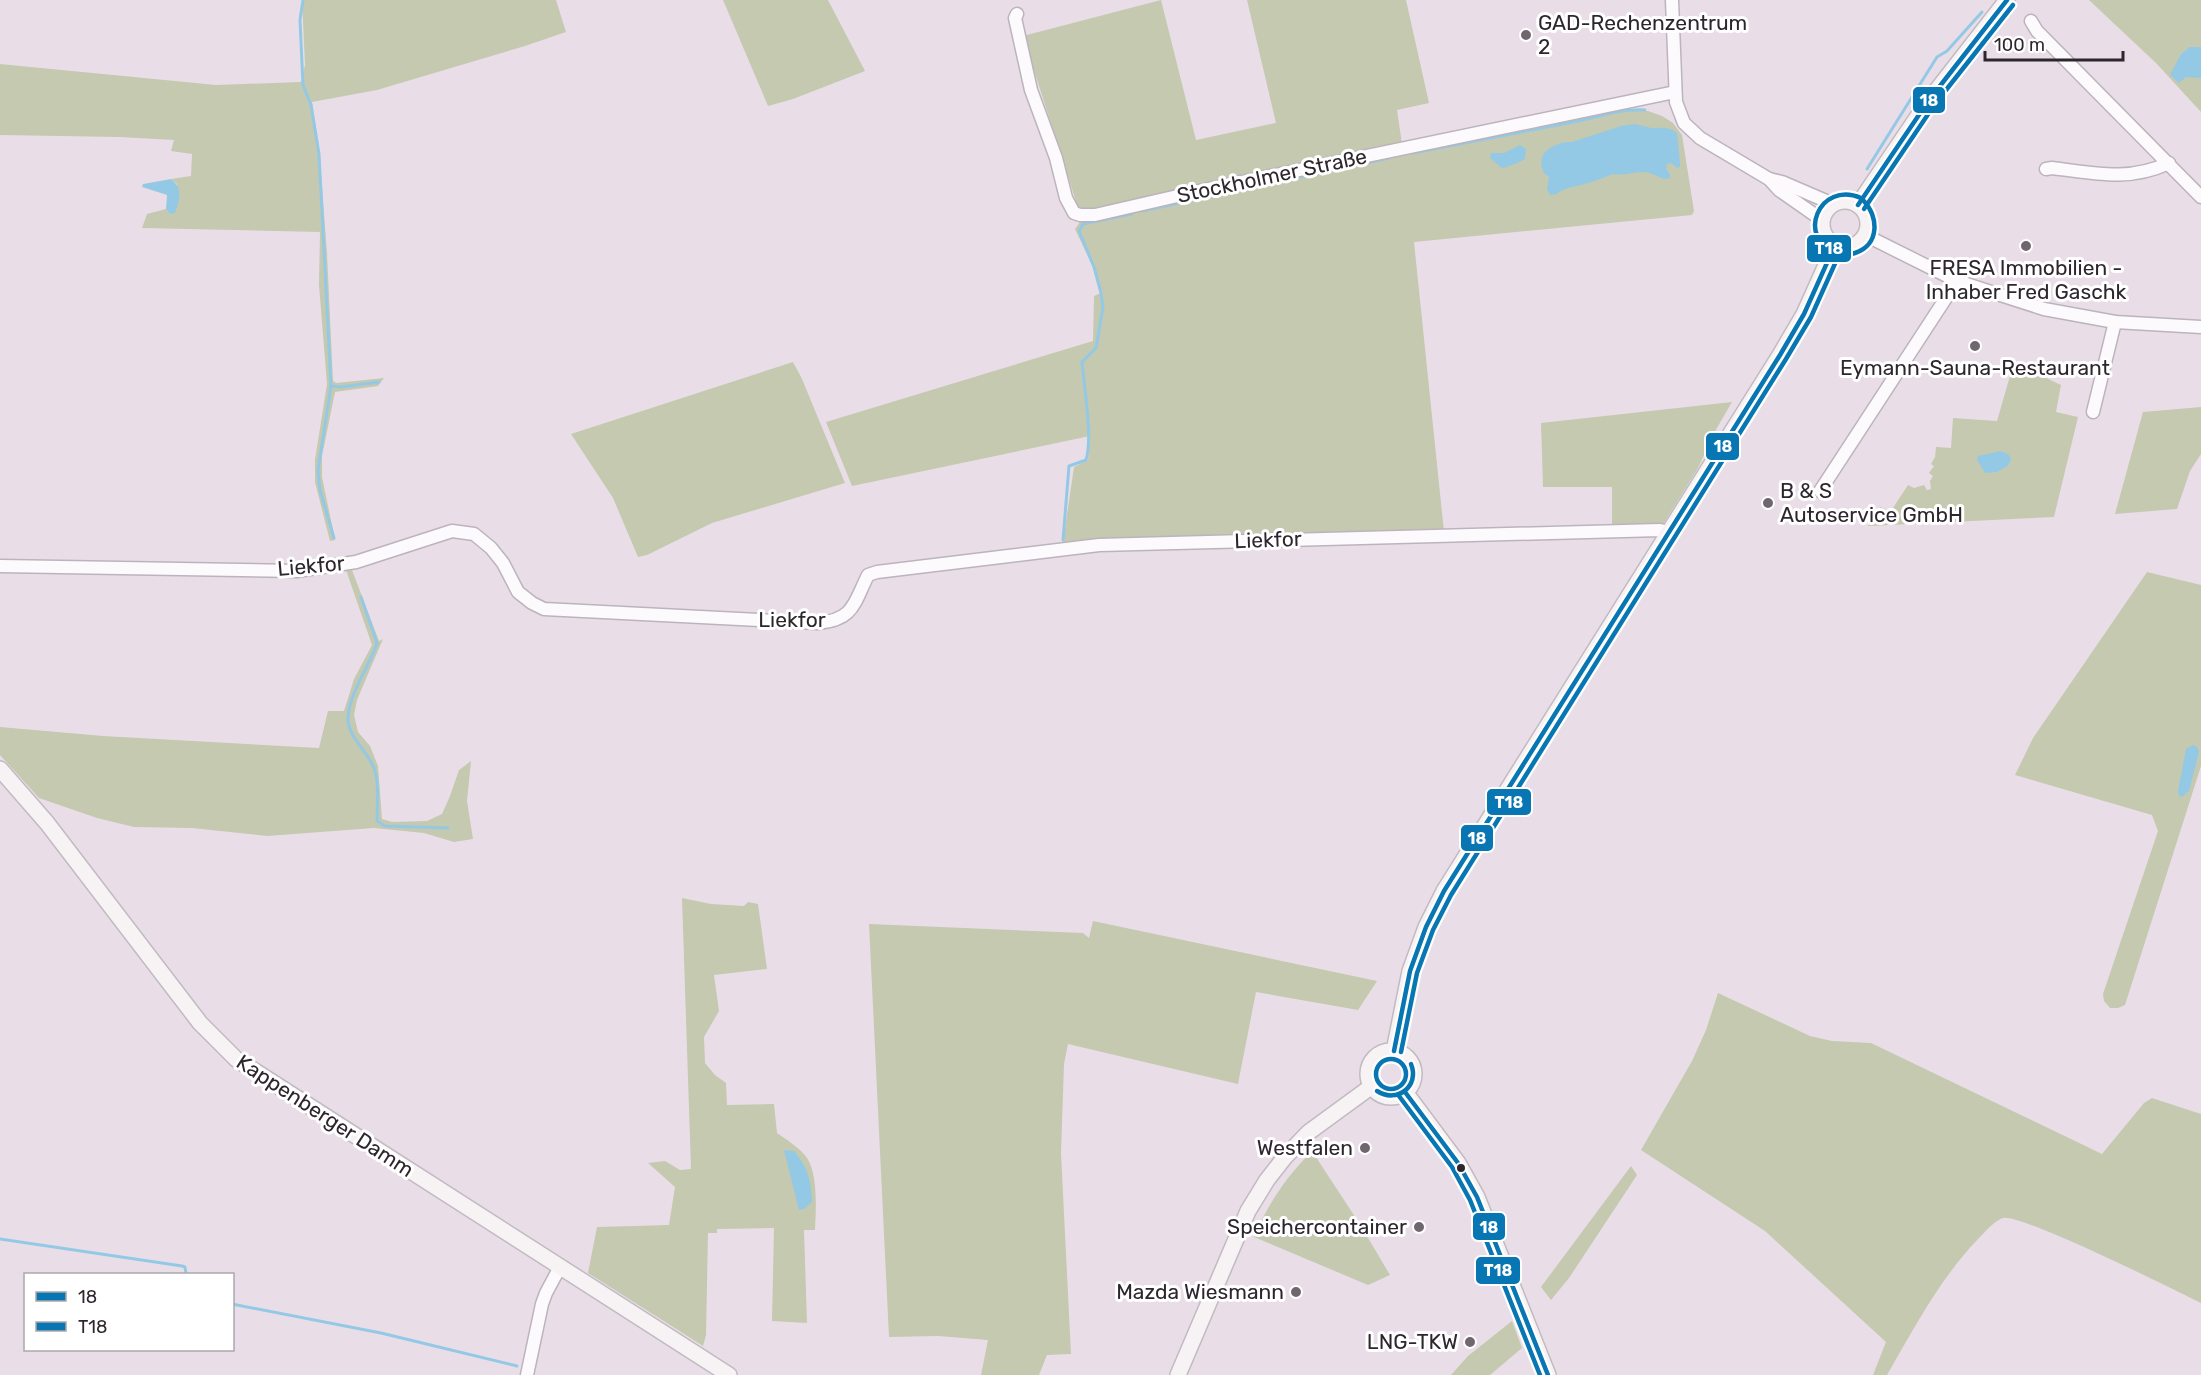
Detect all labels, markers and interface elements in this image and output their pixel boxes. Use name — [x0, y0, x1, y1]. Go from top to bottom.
place label: GAD-Rechenzentrum 2 — [1538, 10, 1747, 59]
scale bar — [1985, 24, 2123, 62]
marker: GAD-Rechenzentrum 2 — [1519, 28, 1533, 42]
text: 100 m — [1994, 34, 2045, 56]
line badge: 18 — [1912, 86, 1946, 114]
text: 18 — [1920, 91, 1939, 110]
street label: Stockholmer Straße — [1175, 143, 1369, 208]
line badge: T18 — [1806, 234, 1852, 263]
text: T18 — [1815, 239, 1844, 258]
marker: FRESA Immobilien - Inhaber Fred Gaschk — [2019, 239, 2033, 253]
place label: FRESA Immobilien - Inhaber Fred Gaschk — [1926, 255, 2127, 304]
marker: Eymann-Sauna-Restaurant — [1968, 339, 1982, 353]
place label: Eymann-Sauna-Restaurant — [1840, 355, 2110, 380]
line badge: 18 — [1705, 432, 1740, 461]
text: 18 — [1714, 437, 1733, 456]
place label: B & S Autoservice GmbH — [1780, 478, 1963, 527]
marker: B & S Autoservice GmbH — [1761, 496, 1775, 510]
street label: Liekfor — [1234, 526, 1302, 553]
street label: Liekfor — [276, 550, 346, 581]
street label: Liekfor — [758, 607, 826, 632]
line badge: T18 — [1486, 788, 1532, 816]
text: T18 — [1495, 793, 1524, 812]
line badge: 18 — [1460, 824, 1494, 852]
text: 18 — [1468, 829, 1487, 848]
street label: Kappenberger Damm — [232, 1049, 418, 1182]
place label: Westfalen — [1257, 1135, 1353, 1160]
marker: Westfalen — [1358, 1141, 1372, 1155]
unlabelled marker — [1455, 1162, 1467, 1174]
line badge: 18 — [1472, 1212, 1506, 1241]
place label: Speichercontainer — [1227, 1214, 1407, 1239]
text: 18 — [1480, 1218, 1499, 1237]
marker: Speichercontainer — [1412, 1220, 1426, 1234]
line badge: T18 — [1475, 1256, 1521, 1285]
text: T18 — [1484, 1261, 1513, 1280]
legend — [24, 1273, 234, 1351]
place label: Mazda Wiesmann — [1116, 1279, 1284, 1304]
marker: Mazda Wiesmann — [1289, 1285, 1303, 1299]
text: 18 — [78, 1286, 97, 1308]
text: T18 — [78, 1316, 107, 1338]
place label: LNG-TKW — [1367, 1329, 1458, 1354]
marker: LNG-TKW — [1463, 1335, 1477, 1349]

